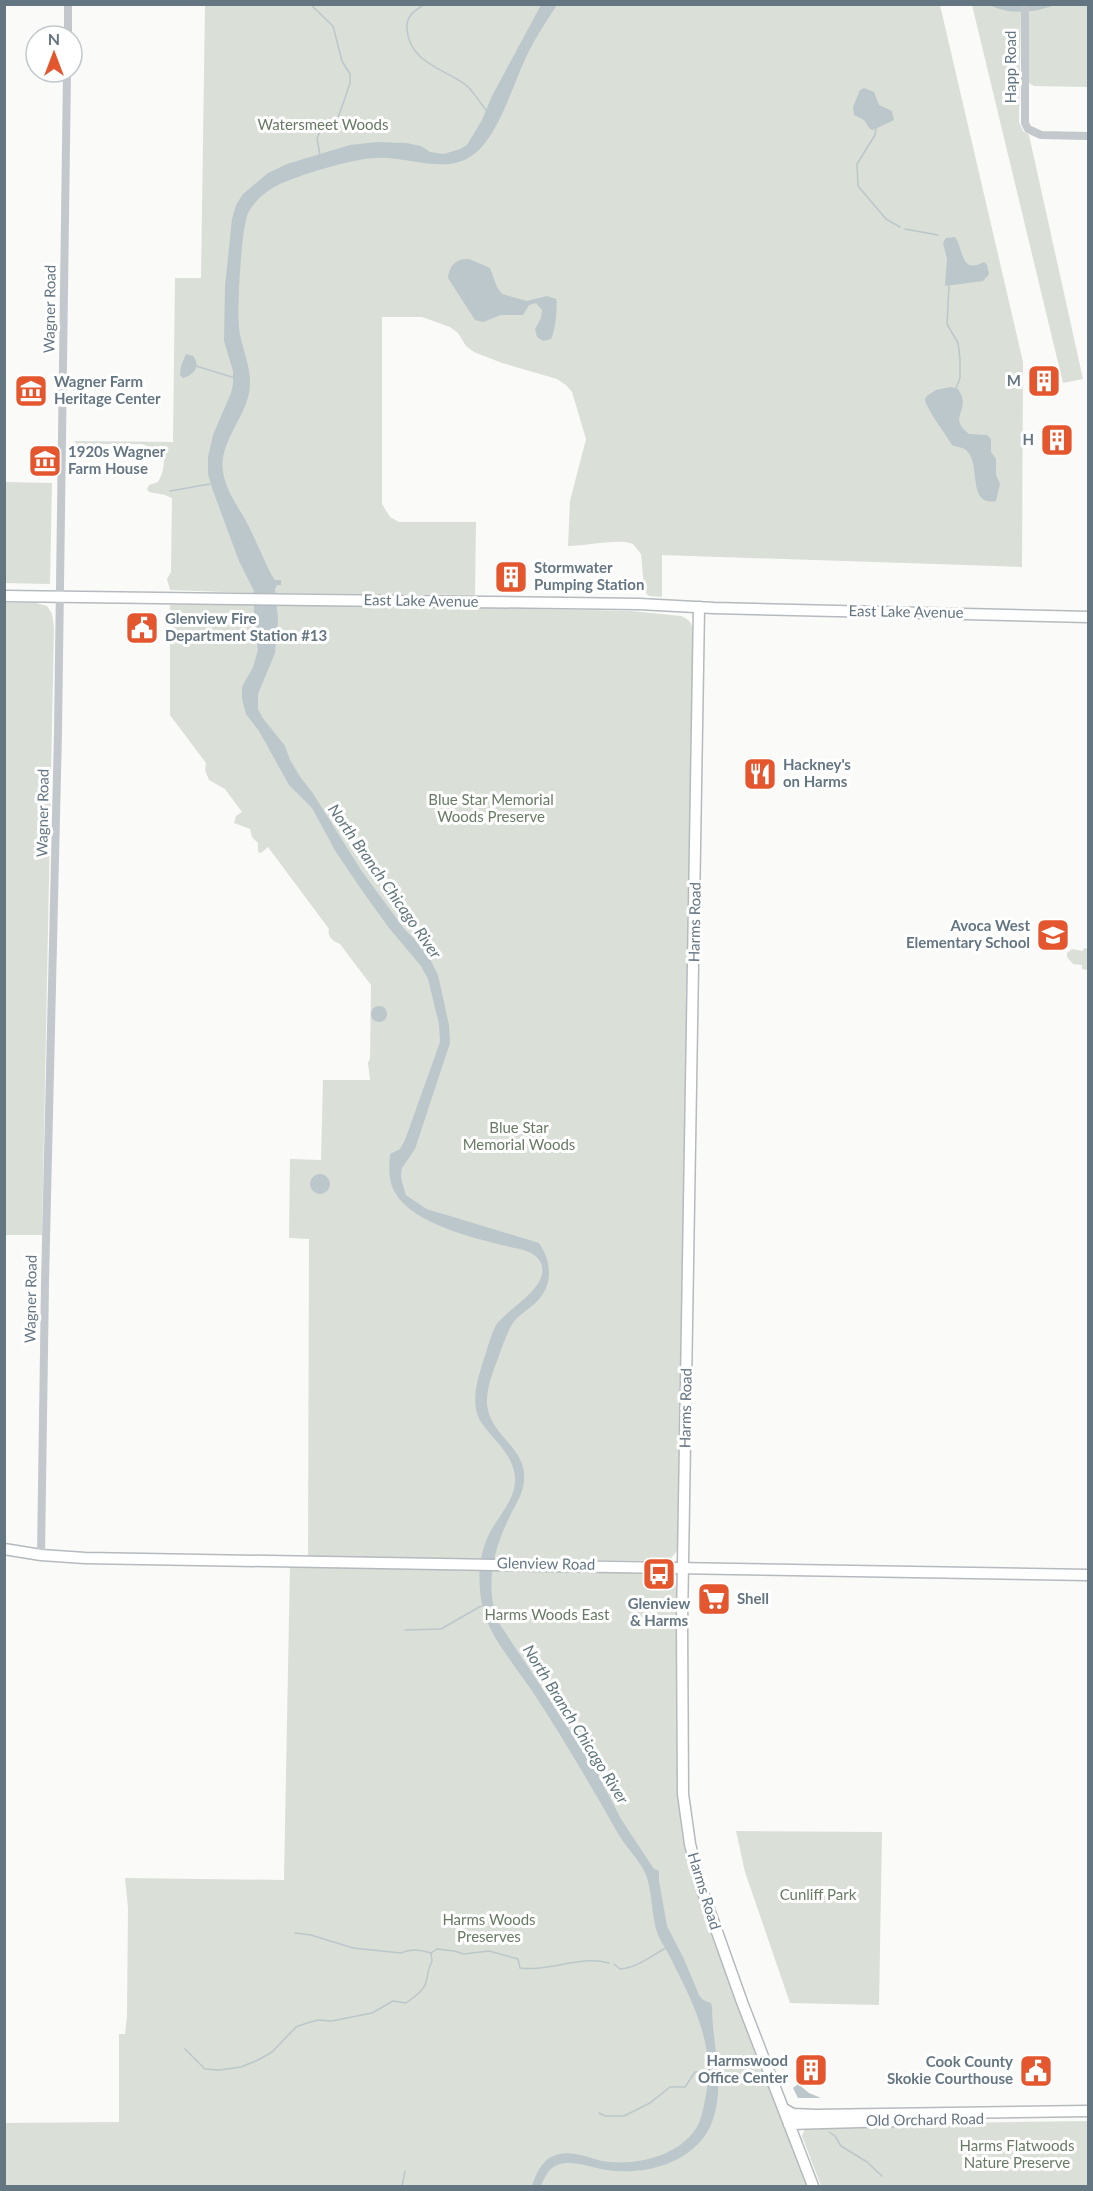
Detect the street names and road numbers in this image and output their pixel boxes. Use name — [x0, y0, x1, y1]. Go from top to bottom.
street label: Happ Road — [1001, 31, 1019, 103]
street label: Wagner Road — [39, 265, 59, 353]
street label: East Lake Avenue — [363, 590, 479, 610]
street label: East Lake Avenue — [848, 601, 964, 621]
street label: Wagner Road — [32, 769, 52, 857]
street label: Harms Road — [684, 882, 704, 962]
street label: Wagner Road — [20, 1255, 40, 1343]
street label: Harms Road — [675, 1368, 695, 1448]
street label: Glenview Road — [497, 1553, 595, 1573]
street label: Harms Road — [685, 1850, 725, 1932]
street label: Old Orchard Road — [866, 2109, 984, 2129]

